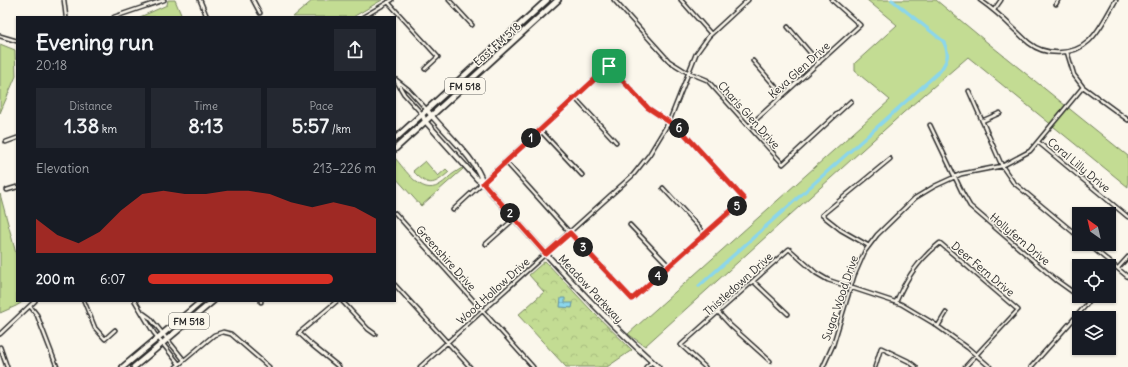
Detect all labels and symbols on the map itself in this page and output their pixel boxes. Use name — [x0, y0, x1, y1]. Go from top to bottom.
street label: East FM 518 — [470, 19, 524, 69]
street label: Keva Glen Drive — [765, 39, 833, 101]
pin — [592, 49, 626, 83]
road number: FM 518 — [445, 78, 485, 94]
street label: Charis Glen Drive — [715, 78, 783, 152]
pin: 6 — [669, 118, 689, 138]
pin: 1 — [521, 128, 541, 148]
street label: Coral Lilly Drive — [1045, 135, 1113, 195]
pin: 5 — [727, 196, 747, 216]
pin: 2 — [500, 203, 520, 223]
north arrow — [1072, 207, 1116, 251]
street label: Hollyfern Drive — [987, 210, 1053, 268]
street label: Greenshire Drive — [413, 223, 479, 294]
pin: 3 — [573, 237, 593, 257]
street label: Deer Fern Drive — [949, 239, 1017, 299]
street label: Thistledown Drive — [701, 249, 775, 319]
street label: Meadow Parkway — [556, 252, 626, 326]
street label: Wood Hollow Drive — [454, 254, 532, 327]
street label: Sugar Wood Drive — [819, 254, 861, 342]
pin: 4 — [648, 266, 668, 286]
road number: FM 518 — [169, 313, 209, 329]

